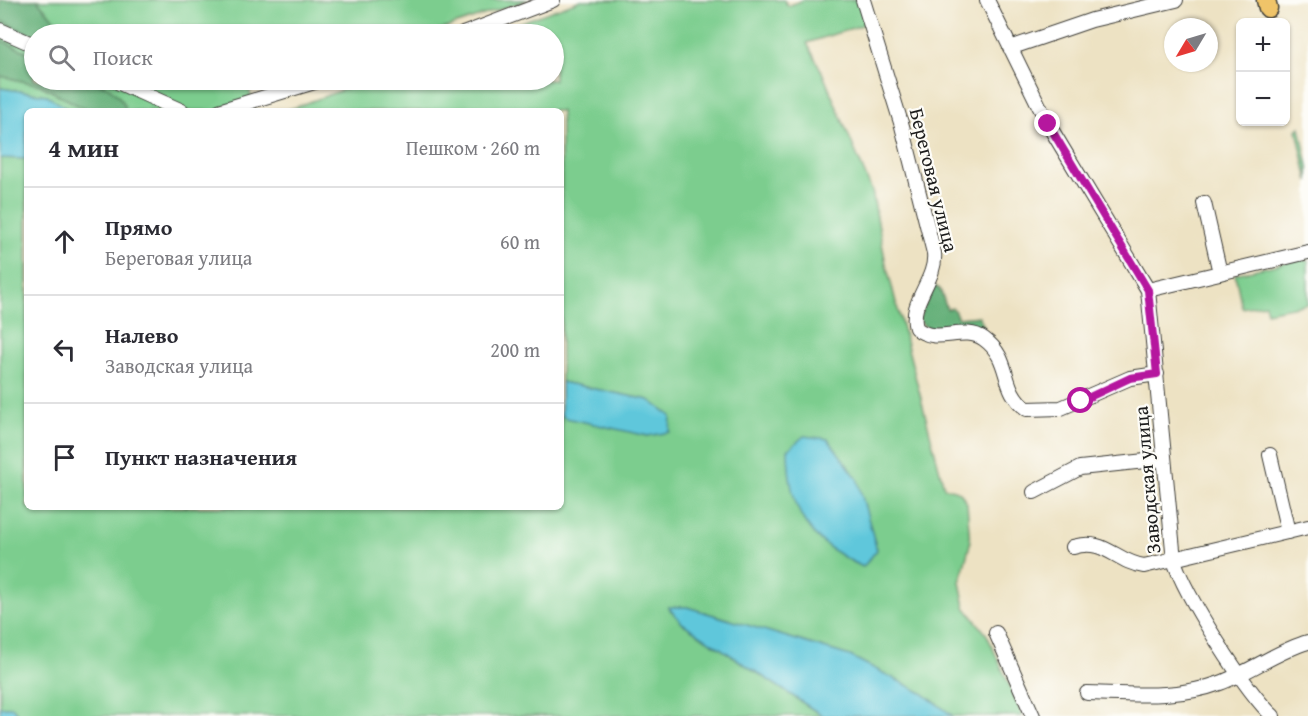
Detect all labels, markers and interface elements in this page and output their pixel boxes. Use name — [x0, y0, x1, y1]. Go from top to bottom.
north arrow — [1164, 18, 1218, 72]
map controls — [1236, 18, 1290, 126]
button: + — [1236, 18, 1290, 72]
search box — [24, 24, 564, 90]
icon: search — [45, 41, 78, 74]
text: Поиск — [93, 41, 153, 73]
button: − — [1236, 72, 1290, 126]
street label: Береговая улица — [903, 105, 966, 255]
route end — [1034, 110, 1060, 136]
text: 4 мин — [48, 128, 119, 167]
text: Пешком · 260 m — [406, 133, 540, 162]
text: Прямо — [105, 211, 172, 243]
icon: ahead — [48, 225, 81, 258]
text: 60 m — [500, 227, 540, 256]
text: Береговая улица — [105, 243, 252, 272]
text: Налево — [105, 319, 178, 351]
icon: left — [48, 333, 81, 366]
text: 200 m — [490, 335, 540, 364]
text: Заводская улица — [105, 351, 253, 380]
route start — [1067, 387, 1093, 413]
street label: Заводская улица — [1126, 405, 1167, 555]
icon: arrive — [48, 441, 81, 474]
text: Пункт назначения — [105, 441, 297, 473]

